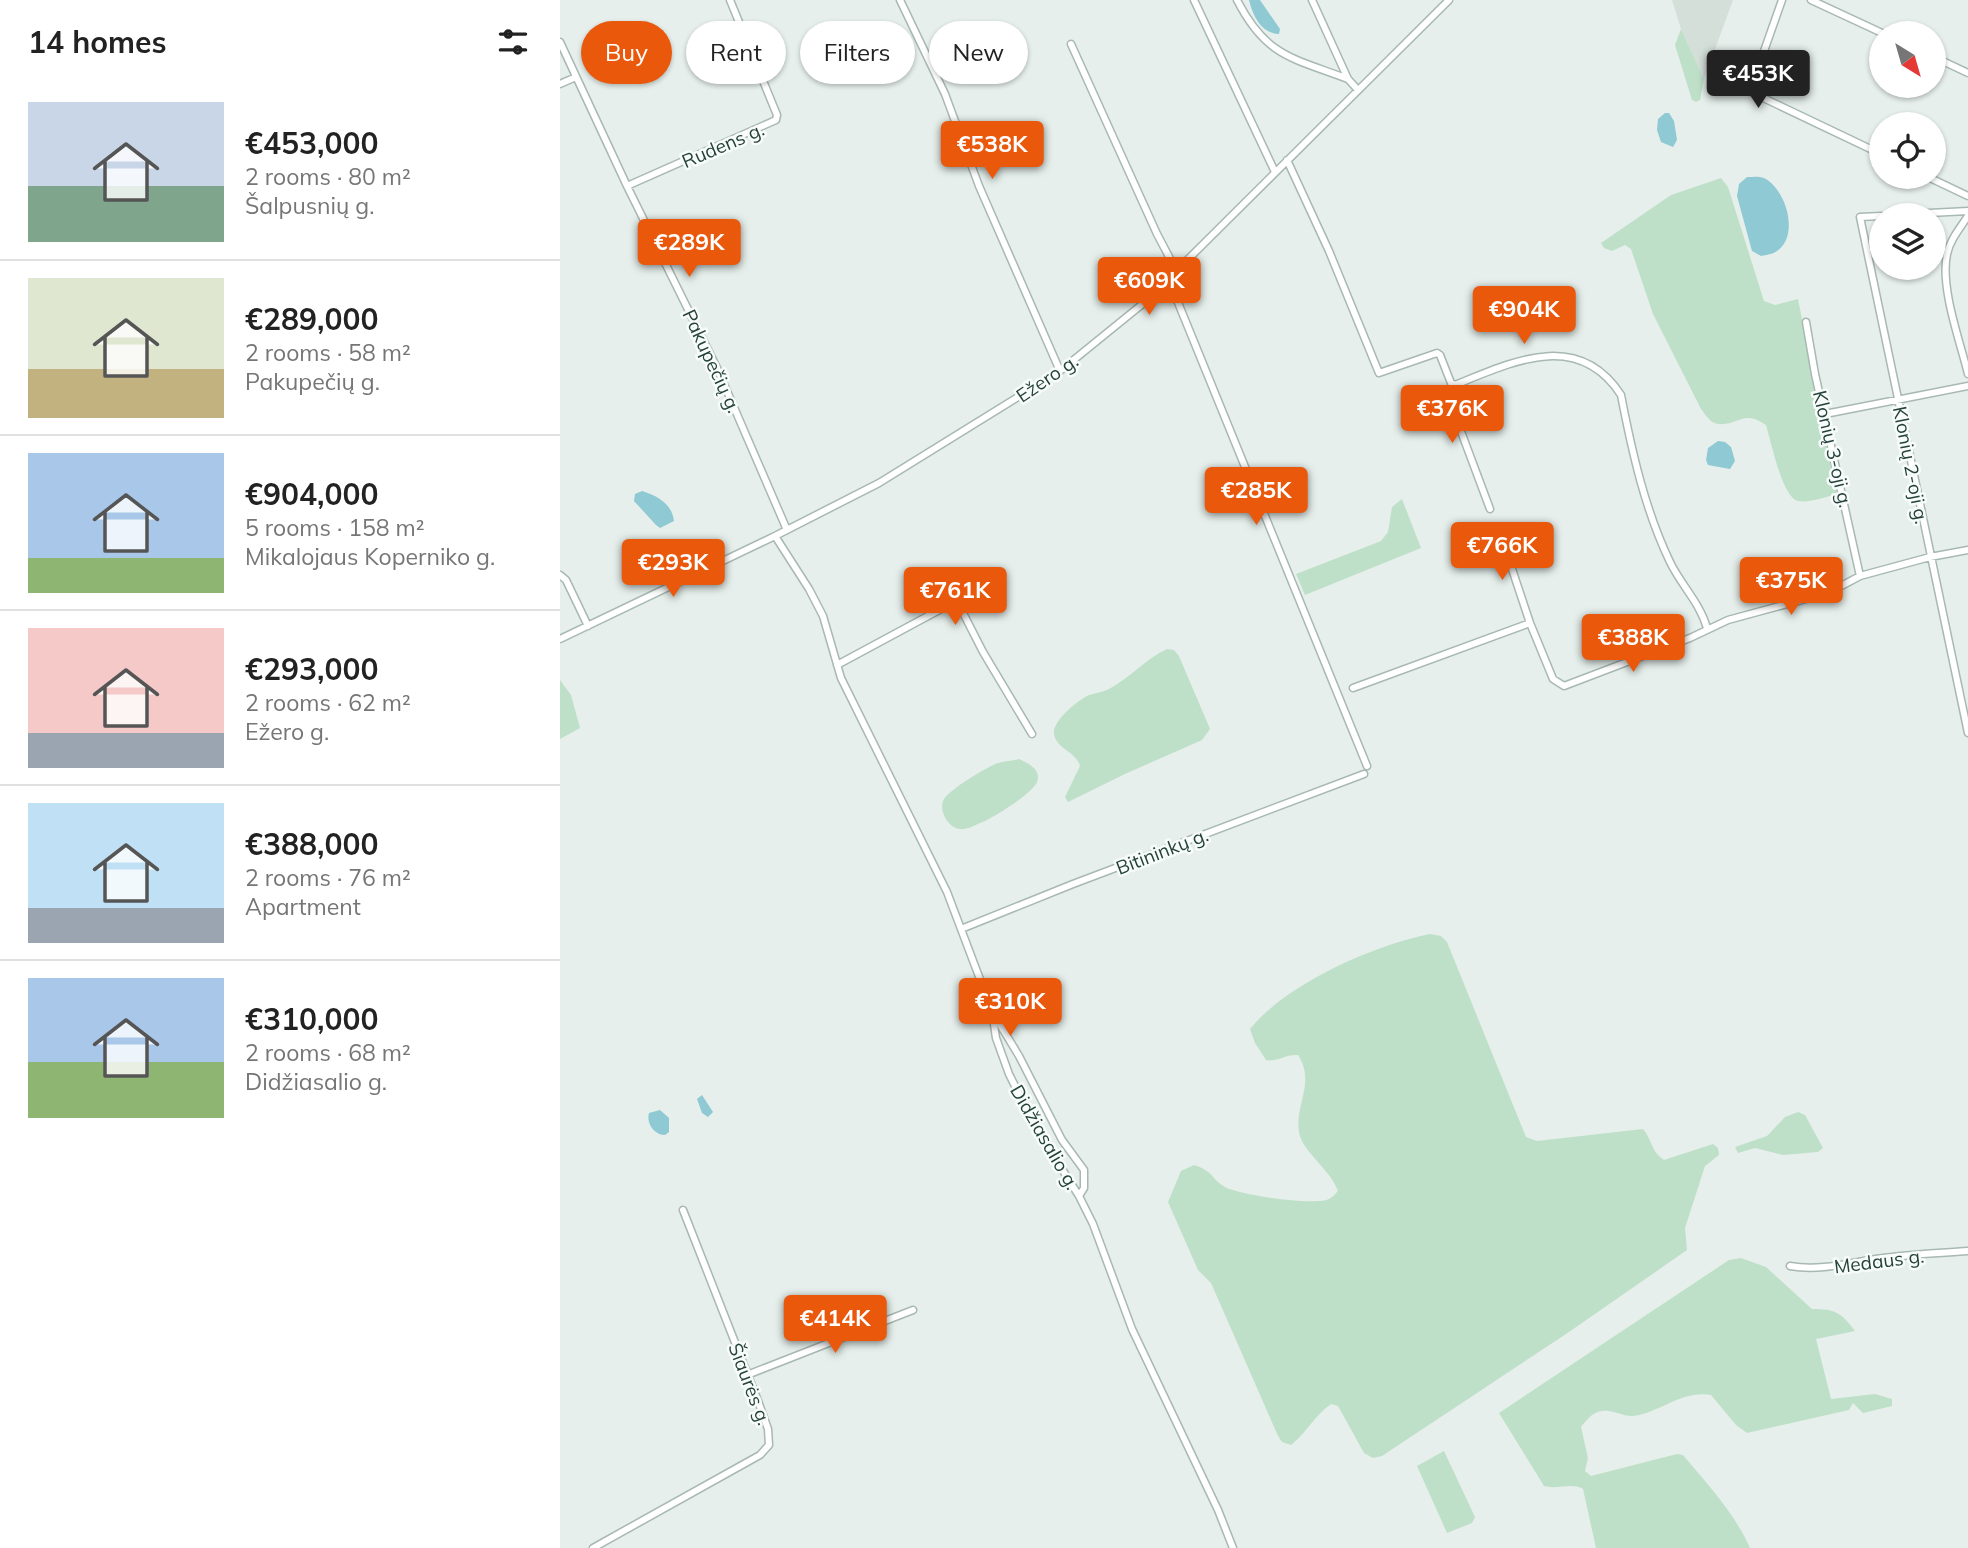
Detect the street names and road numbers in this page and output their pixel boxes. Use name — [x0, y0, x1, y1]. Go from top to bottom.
street label: Rudens g. — [678, 117, 768, 173]
street label: Pakupečių g. — [678, 305, 746, 417]
street label: Ežero g. — [1011, 349, 1083, 407]
street label: Klonių 3-oji g. — [1808, 388, 1858, 510]
street label: Klonių 2-oji g. — [1888, 404, 1934, 526]
street label: Bitininkų g. — [1112, 822, 1212, 880]
street label: Didžiasalio g. — [1005, 1080, 1085, 1194]
street label: Medaus g. — [1833, 1244, 1925, 1278]
street label: Šiaurės g. — [723, 1340, 777, 1428]

